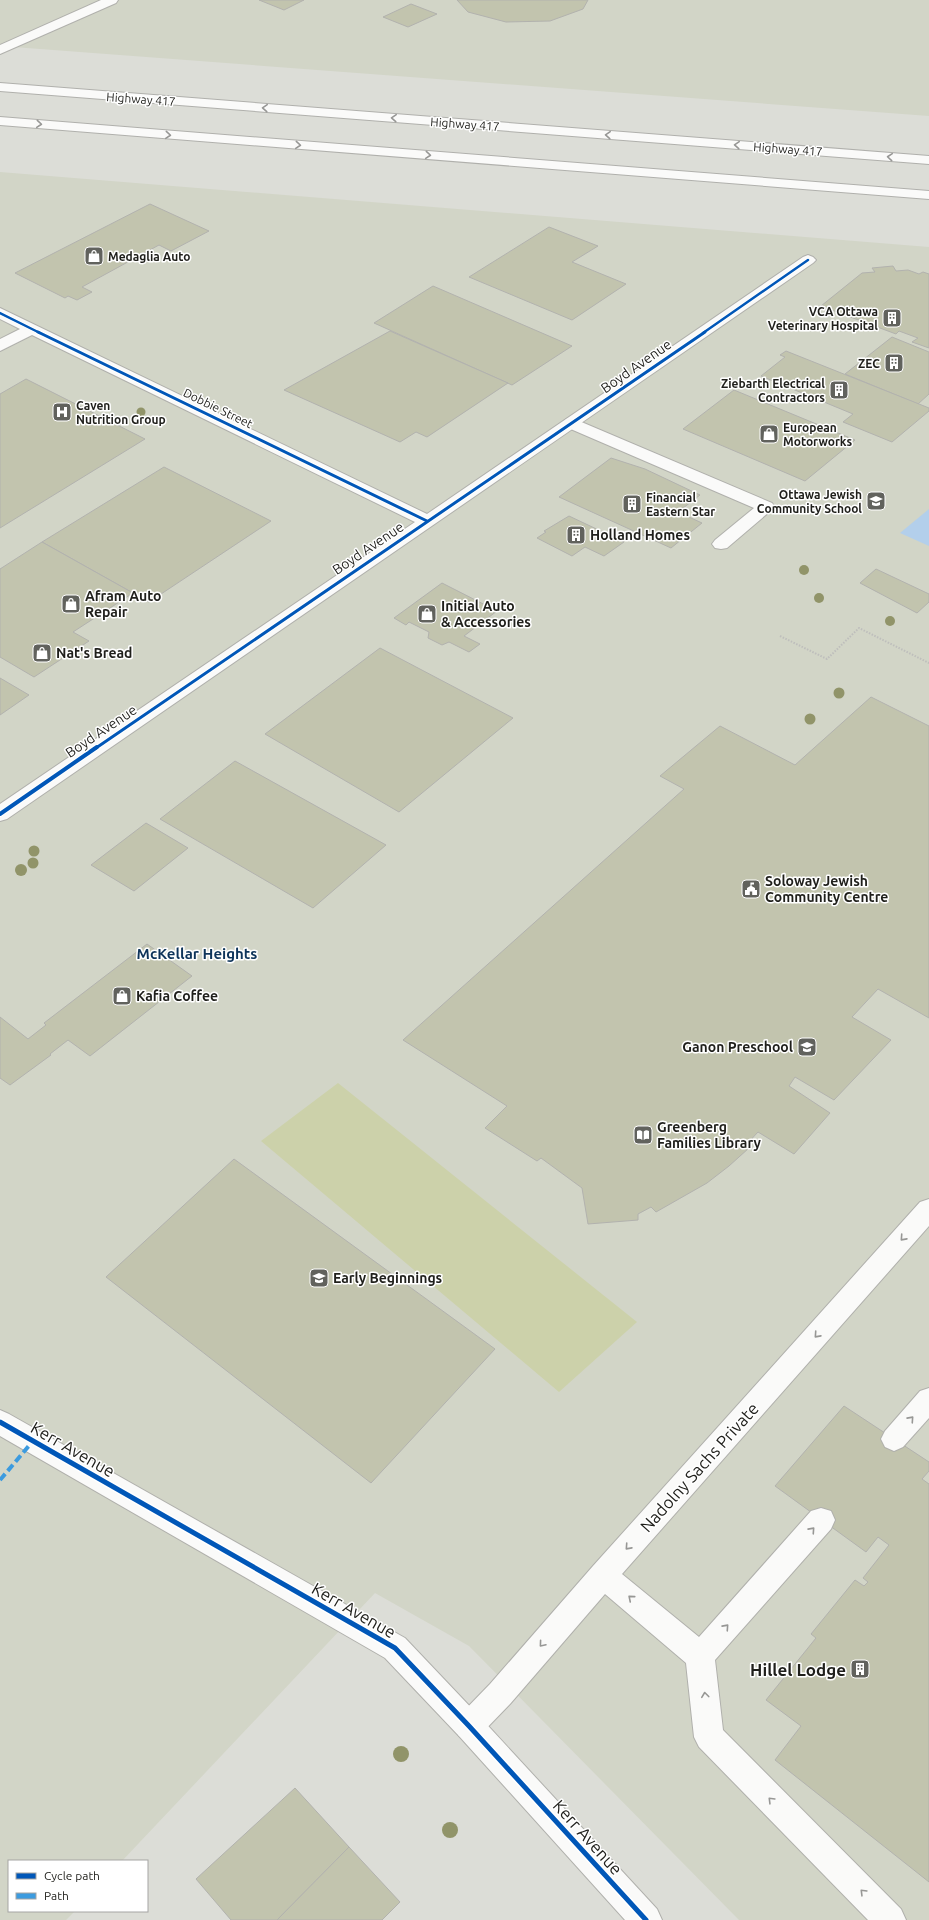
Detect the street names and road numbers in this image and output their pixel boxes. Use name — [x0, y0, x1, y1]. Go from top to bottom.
street label: Highway 417 — [106, 90, 176, 108]
street label: Highway 417 — [430, 115, 500, 133]
street label: Highway 417 — [753, 140, 823, 158]
street label: Boyd Avenue — [598, 336, 674, 396]
street label: Dobbie Street — [181, 386, 255, 430]
street label: Boyd Avenue — [329, 518, 407, 578]
street label: Boyd Avenue — [62, 701, 140, 761]
street label: Nadolny Sachs Private — [636, 1399, 762, 1535]
street label: Kerr Avenue — [28, 1417, 118, 1481]
street label: Kerr Avenue — [309, 1578, 399, 1642]
street label: Kerr Avenue — [550, 1796, 626, 1878]

